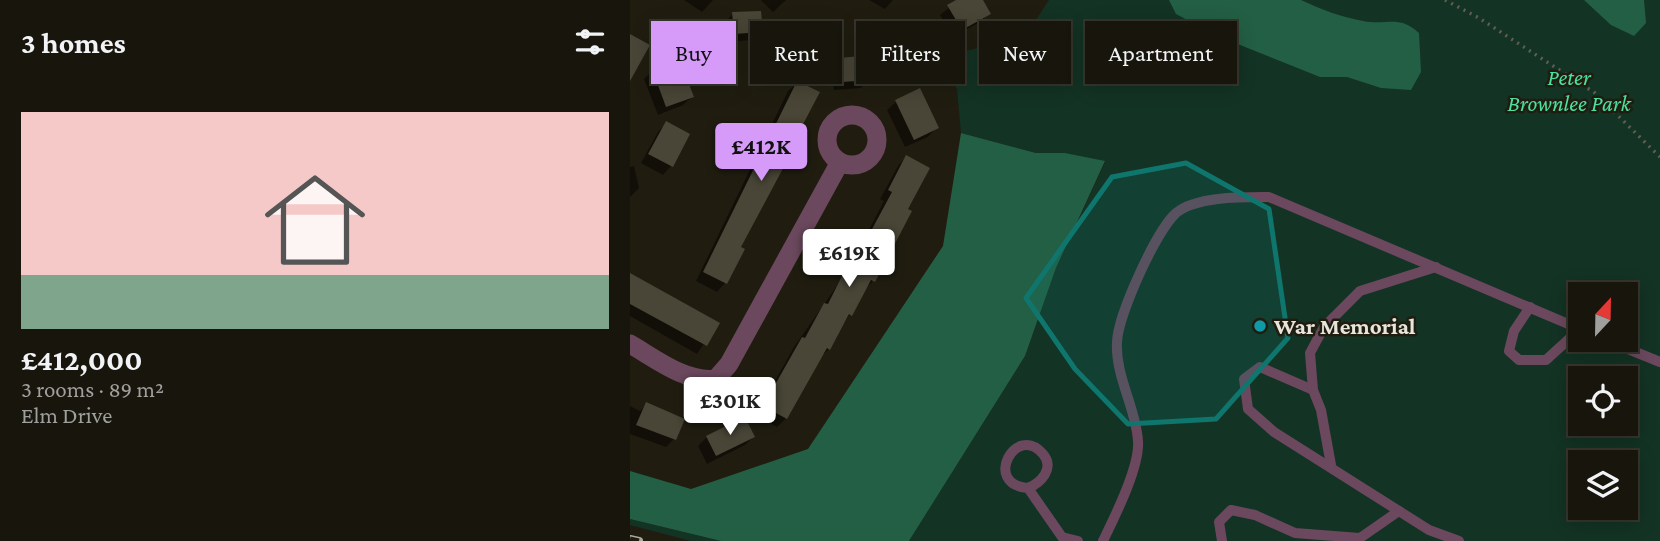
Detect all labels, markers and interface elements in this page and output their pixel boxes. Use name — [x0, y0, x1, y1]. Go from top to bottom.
chip: Buy — [651, 21, 736, 84]
chip: Rent — [750, 21, 842, 84]
chip: Filters — [856, 21, 965, 84]
chip: New — [979, 21, 1071, 84]
chip: Apartment — [1085, 21, 1237, 84]
icon: filters — [571, 23, 609, 61]
text: 3 homes — [21, 26, 126, 59]
park label: Peter Brownlee Park — [1507, 64, 1632, 116]
pin: £412K — [712, 124, 810, 183]
text: £412K — [731, 133, 791, 159]
icon: home — [252, 157, 378, 283]
pin: £619K — [800, 230, 898, 289]
text: £619K — [819, 239, 879, 265]
north arrow — [1568, 282, 1638, 352]
map controls — [1568, 282, 1638, 520]
place label: War Memorial — [1273, 313, 1416, 339]
marker: War Memorial — [1252, 318, 1268, 334]
text: £412,000 — [21, 343, 142, 376]
button: locate — [1568, 366, 1638, 436]
text: 3 rooms · 89 m² — [21, 376, 164, 402]
pin: £301K — [681, 378, 779, 437]
text: £301K — [700, 387, 760, 413]
text: Elm Drive — [21, 402, 112, 428]
button: layers — [1568, 450, 1638, 520]

